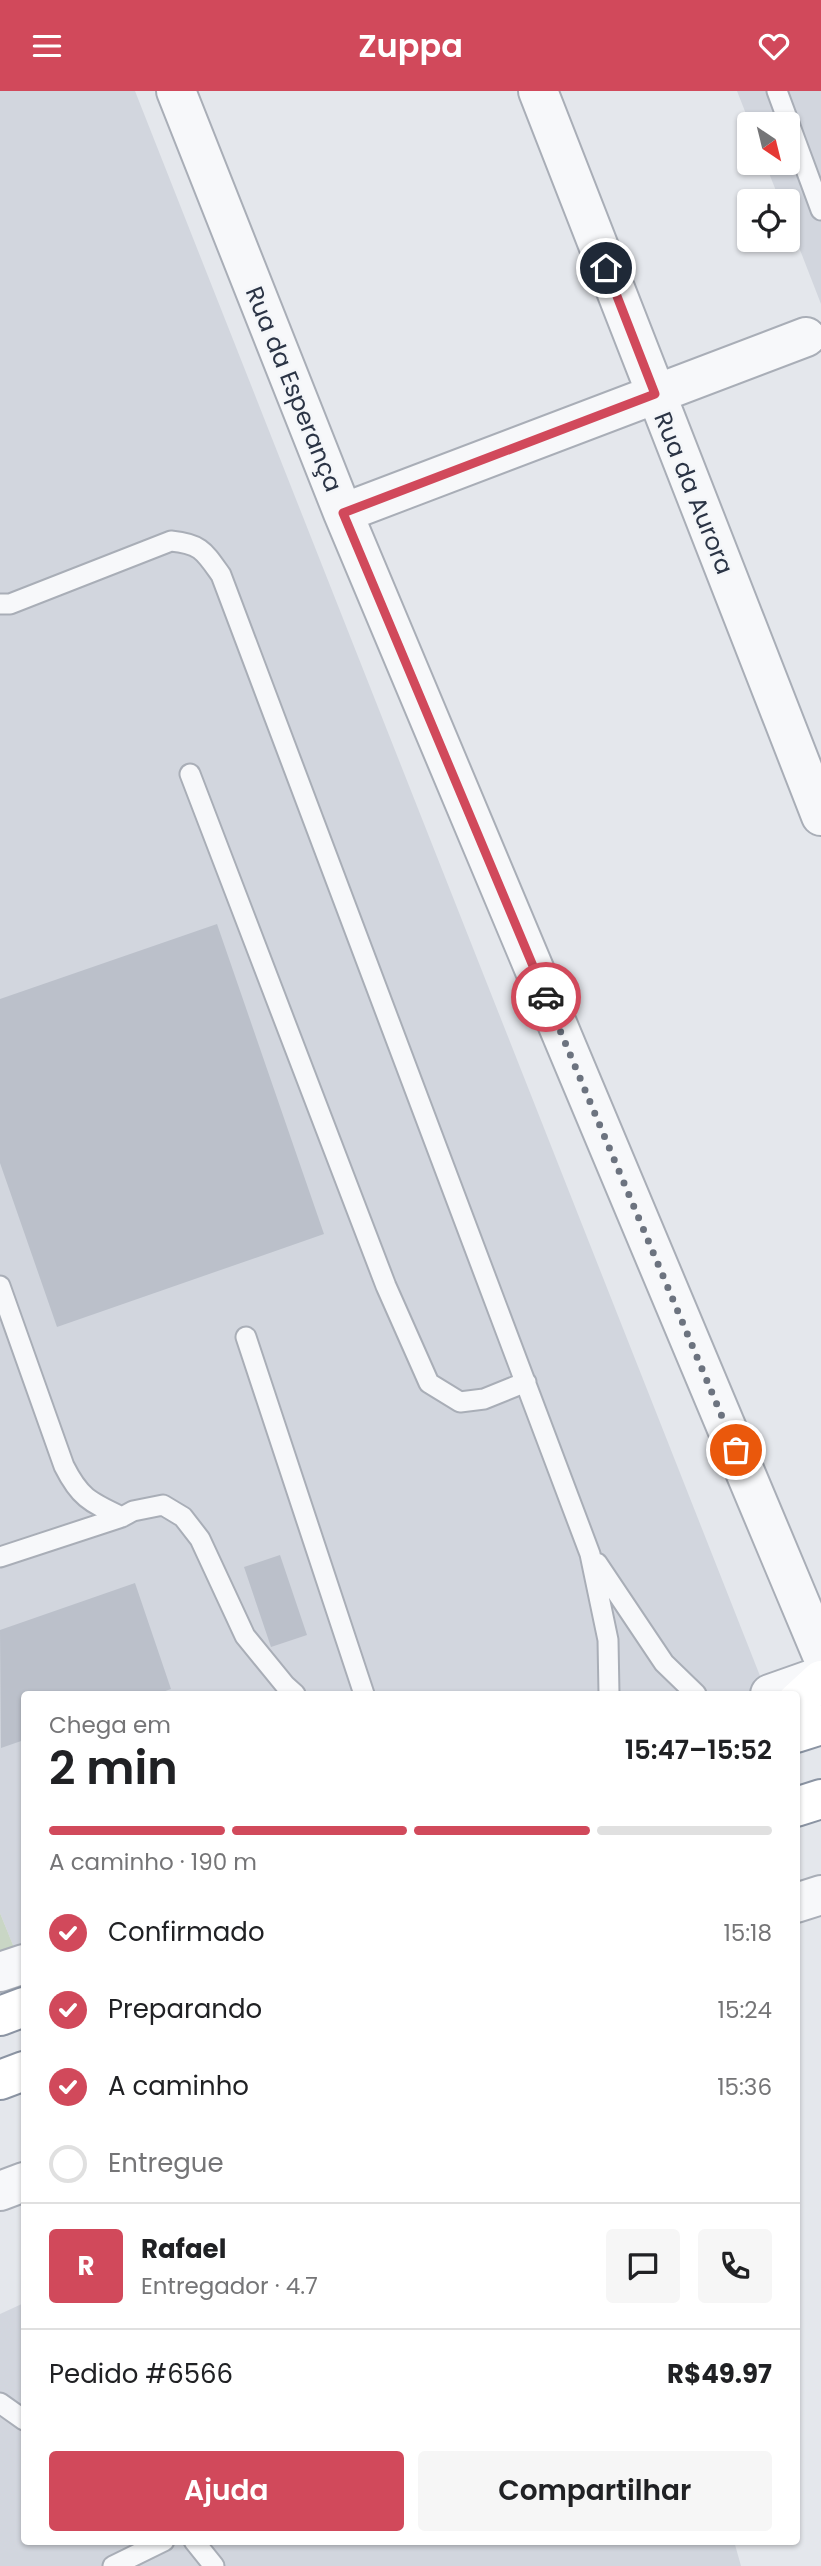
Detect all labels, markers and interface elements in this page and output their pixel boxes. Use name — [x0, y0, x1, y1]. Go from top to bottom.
text: Zuppa — [358, 23, 463, 68]
icon: menu — [28, 27, 66, 65]
icon: heart — [755, 27, 793, 65]
north arrow — [737, 112, 800, 175]
map controls — [737, 112, 800, 252]
button: locate — [737, 189, 800, 252]
pin — [576, 238, 636, 298]
icon: home — [587, 249, 625, 287]
street label: Rua da Esperança — [238, 281, 350, 497]
street label: Rua da Aurora — [646, 407, 742, 579]
courier — [511, 962, 581, 1032]
icon: car — [527, 978, 565, 1016]
pin — [706, 1420, 766, 1480]
icon: bag — [717, 1431, 755, 1469]
text: Chega em — [49, 1709, 171, 1741]
text: 15:47–15:52 — [625, 1732, 772, 1768]
text: 2 min — [49, 1736, 178, 1800]
text: A caminho · 190 m — [49, 1846, 257, 1878]
icon: check — [49, 1914, 87, 1952]
text: Confirmado — [108, 1914, 265, 1950]
text: 15:18 — [723, 1917, 772, 1949]
icon: check — [49, 1991, 87, 2029]
text: Preparando — [108, 1991, 262, 2027]
text: 15:24 — [718, 1994, 772, 2026]
icon: check — [49, 2068, 87, 2106]
text: A caminho — [108, 2068, 249, 2104]
text: 15:36 — [717, 2071, 772, 2103]
text: Entregue — [108, 2145, 224, 2181]
button: chat — [606, 2229, 680, 2303]
button: phone — [698, 2229, 772, 2303]
text: Rafael — [141, 2231, 226, 2267]
text: R — [78, 2248, 94, 2284]
text: Entregador · 4.7 — [141, 2270, 318, 2302]
text: Pedido #6566 — [49, 2356, 233, 2392]
text: R$49.97 — [667, 2356, 772, 2392]
button: Ajuda — [49, 2451, 404, 2531]
button: Compartilhar — [418, 2451, 772, 2531]

